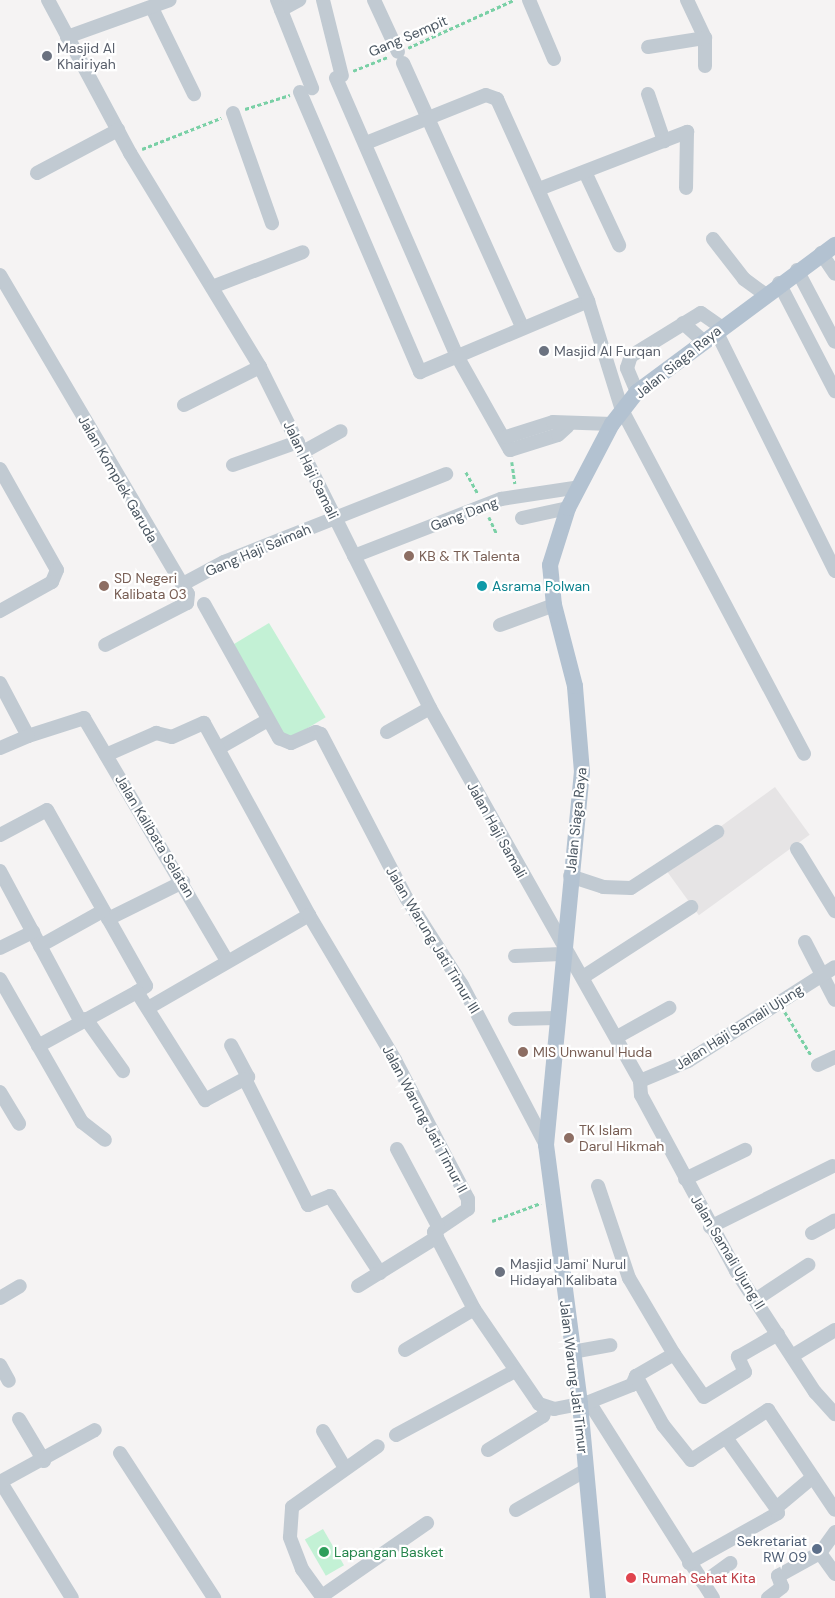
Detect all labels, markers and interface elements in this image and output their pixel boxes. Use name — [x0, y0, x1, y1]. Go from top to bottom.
street label: Gang Sempit — [366, 12, 450, 60]
place label: Masjid Al Khairiyah — [57, 40, 116, 72]
marker: Masjid Al Khairiyah — [41, 50, 53, 62]
street label: Jalan Siaga Raya — [632, 322, 724, 402]
place label: Masjid Al Furqan — [554, 343, 661, 359]
marker: Masjid Al Furqan — [538, 345, 550, 357]
street label: Jalan Komplek Garuda — [75, 412, 161, 546]
street label: Jalan Haji Samali — [280, 418, 342, 522]
street label: Gang Dang — [428, 493, 500, 535]
street label: Gang Haji Saimah — [203, 520, 313, 580]
place label: KB & TK Talenta — [419, 548, 520, 564]
marker: KB & TK Talenta — [403, 550, 415, 562]
place label: SD Negeri Kalibata 03 — [114, 570, 187, 602]
place label: Asrama Polwan — [492, 578, 590, 594]
marker: SD Negeri Kalibata 03 — [98, 580, 110, 592]
marker: Asrama Polwan — [476, 580, 488, 592]
street label: Jalan Siaga Raya — [562, 766, 590, 874]
street label: Jalan Kalibata Selatan — [112, 772, 198, 900]
street label: Jalan Haji Samali — [464, 779, 530, 881]
street label: Jalan Warung Jati Timur III — [383, 864, 483, 1016]
street label: Jalan Haji Samali Ujung — [672, 981, 806, 1073]
street label: Jalan Warung Jati Timur II — [379, 1042, 471, 1196]
place label: MIS Unwanul Huda — [533, 1044, 652, 1060]
marker: MIS Unwanul Huda — [517, 1046, 529, 1058]
place label: TK Islam Darul Hikmah — [579, 1122, 664, 1154]
marker: TK Islam Darul Hikmah — [563, 1132, 575, 1144]
street label: Jalan Samali Ujung II — [687, 1192, 769, 1312]
place label: Masjid Jami' Nurul Hidayah Kalibata — [510, 1256, 626, 1288]
marker: Masjid Jami' Nurul Hidayah Kalibata — [494, 1266, 506, 1278]
street label: Jalan Warung Jati Timur — [556, 1299, 592, 1455]
place label: Sekretariat RW 09 — [737, 1533, 807, 1565]
marker: Sekretariat RW 09 — [811, 1543, 823, 1555]
place label: Lapangan Basket — [334, 1544, 443, 1560]
marker: Lapangan Basket — [318, 1546, 330, 1558]
place label: Rumah Sehat Kita — [642, 1570, 756, 1586]
marker: Rumah Sehat Kita — [624, 1571, 638, 1585]

